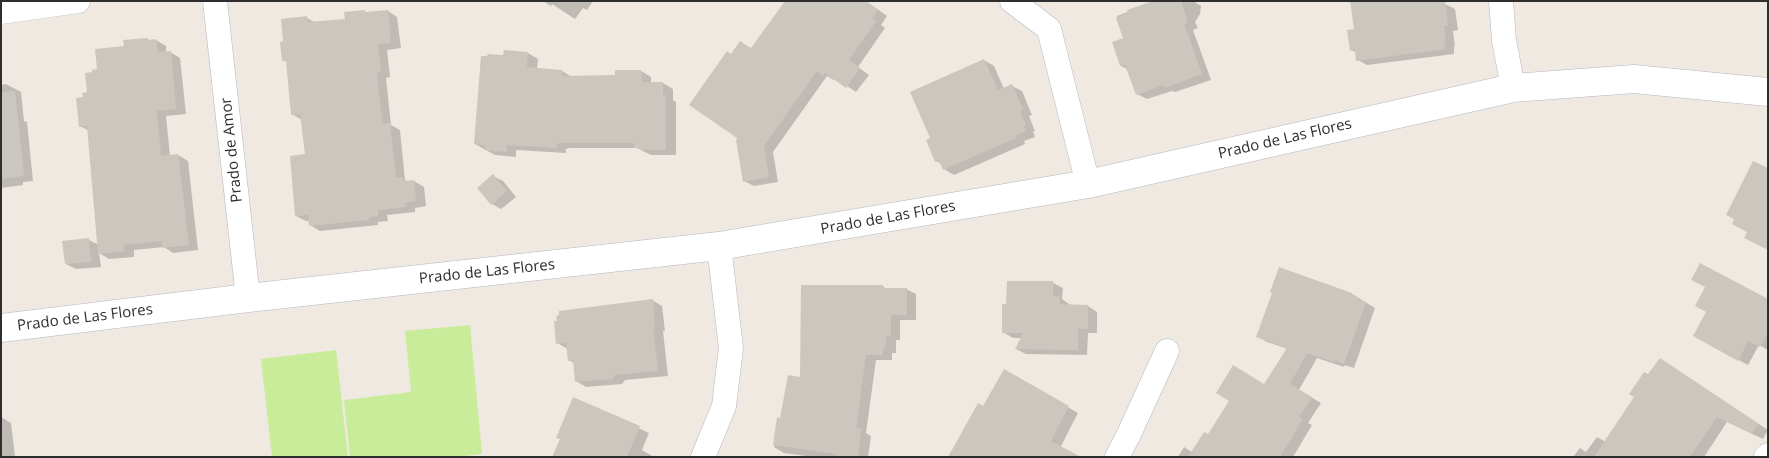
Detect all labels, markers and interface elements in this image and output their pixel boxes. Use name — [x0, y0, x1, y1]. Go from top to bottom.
street label: Prado de Amor — [218, 97, 246, 203]
street label: Prado de Las Flores — [1216, 115, 1354, 163]
street label: Prado de Las Flores — [819, 197, 957, 239]
street label: Prado de Las Flores — [418, 256, 556, 288]
street label: Prado de Las Flores — [16, 301, 154, 335]

